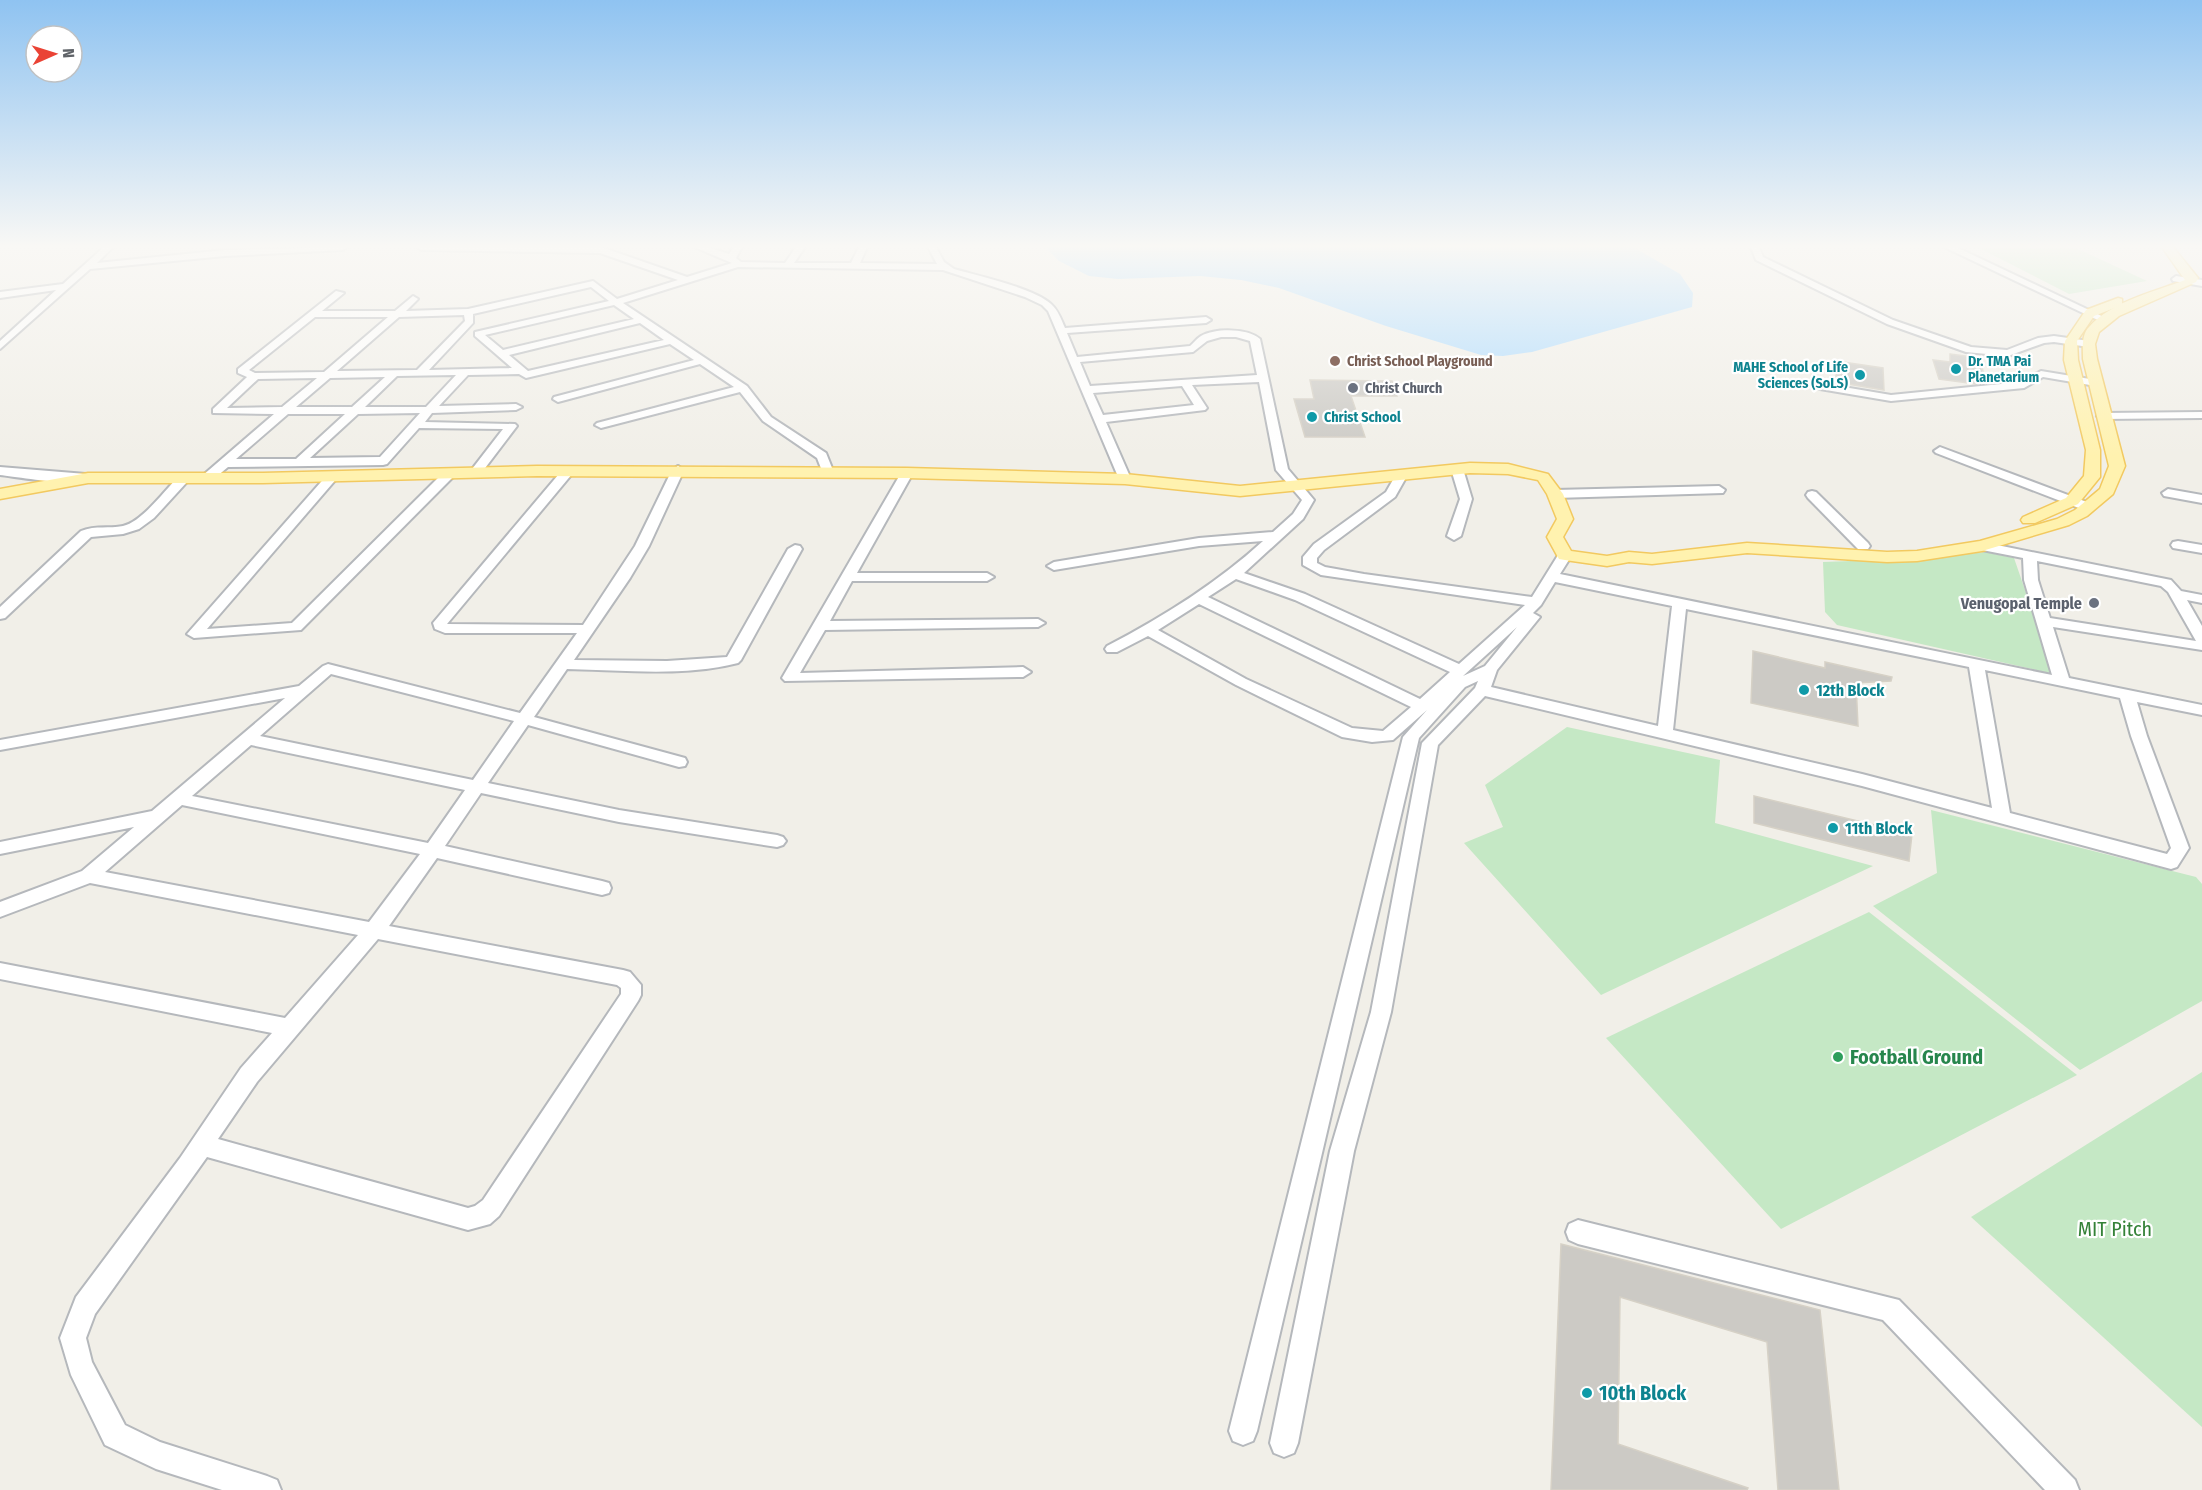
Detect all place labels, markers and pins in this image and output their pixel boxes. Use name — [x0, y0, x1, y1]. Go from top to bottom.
place label: Christ School Playground — [1347, 353, 1493, 370]
place label: Dr. TMA Pai Planetarium — [1968, 353, 2039, 386]
marker: Christ School Playground — [1328, 354, 1342, 368]
place label: MAHE School of Life Sciences (SoLS) — [1733, 359, 1848, 392]
marker: Dr. TMA Pai Planetarium — [1949, 362, 1963, 376]
marker: MAHE School of Life Sciences (SoLS) — [1853, 368, 1867, 382]
place label: Christ Church — [1365, 380, 1442, 397]
marker: Christ Church — [1346, 381, 1360, 395]
place label: Christ School — [1324, 409, 1401, 426]
marker: Christ School — [1305, 410, 1319, 424]
place label: Venugopal Temple — [1960, 594, 2082, 613]
marker: Venugopal Temple — [2087, 596, 2101, 610]
place label: 12th Block — [1816, 681, 1885, 700]
marker: 12th Block — [1797, 683, 1811, 697]
place label: 11th Block — [1845, 819, 1913, 838]
marker: 11th Block — [1826, 821, 1840, 835]
place label: Football Ground — [1850, 1045, 1983, 1069]
marker: Football Ground — [1831, 1050, 1845, 1064]
place label: 10th Block — [1599, 1381, 1687, 1405]
marker: 10th Block — [1580, 1386, 1594, 1400]

